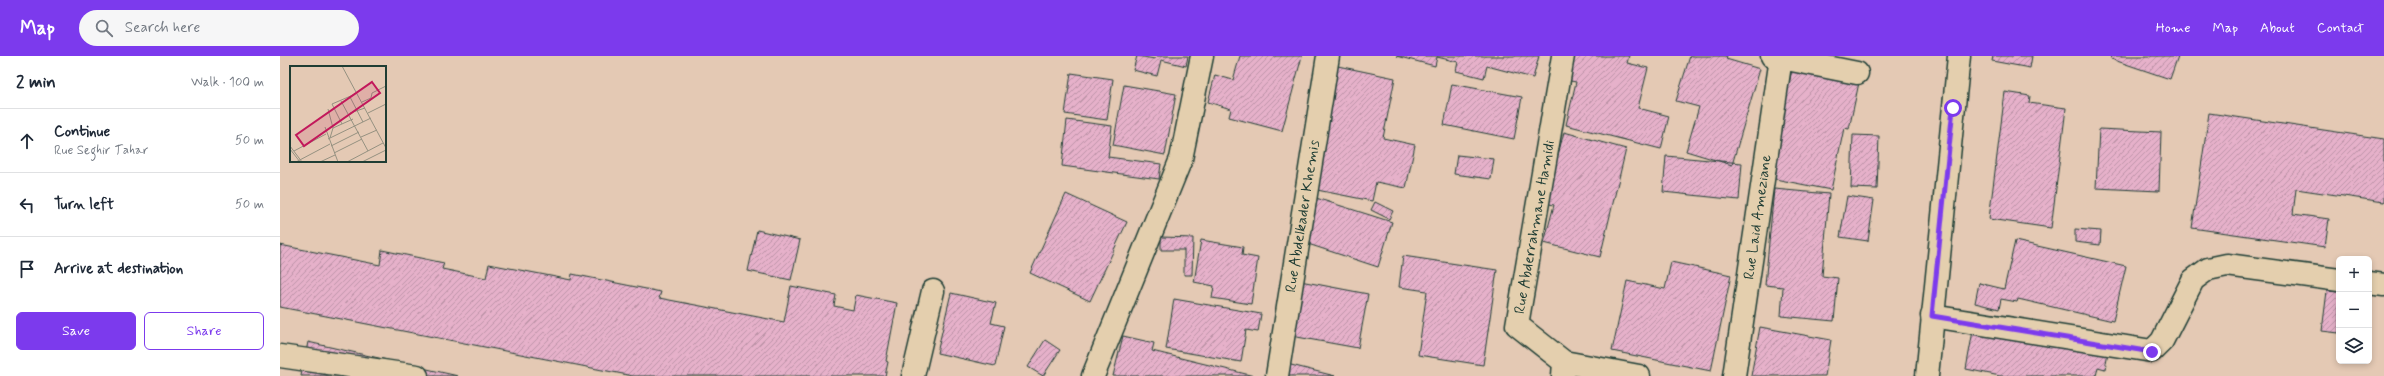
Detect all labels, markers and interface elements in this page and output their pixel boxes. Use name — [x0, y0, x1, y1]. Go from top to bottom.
search box — [79, 10, 359, 46]
text: Map — [20, 16, 55, 41]
icon: search — [93, 17, 115, 39]
text: Search here — [125, 18, 200, 38]
text: Home — [2156, 19, 2190, 37]
text: Map — [2212, 19, 2238, 37]
text: About — [2260, 19, 2295, 37]
text: Contact — [2317, 19, 2364, 37]
inset map — [290, 66, 386, 162]
text: 2 min — [16, 71, 56, 93]
text: Walk · 100 m — [191, 74, 264, 91]
route start — [1944, 99, 1962, 117]
text: Continue — [54, 122, 110, 142]
icon: ahead — [16, 130, 38, 152]
text: 50 m — [235, 132, 264, 149]
street label: Rue Abdelkader Khemis — [1281, 138, 1325, 294]
street label: Rue Abderrahmane Hamidi — [1510, 139, 1560, 316]
text: Rue Seghir Tahar — [54, 142, 148, 159]
street label: Rue Laid Ameziane — [1739, 153, 1777, 281]
icon: left — [16, 194, 38, 216]
text: Turn left — [54, 195, 114, 215]
text: 50 m — [235, 196, 264, 213]
map controls — [2336, 256, 2372, 364]
button: + — [2336, 256, 2372, 292]
icon: arrive — [16, 258, 38, 280]
text: Arrive at destination — [54, 259, 183, 279]
button: − — [2336, 292, 2372, 328]
button: Save — [16, 312, 136, 350]
button: Share — [144, 312, 264, 350]
button: layers — [2336, 328, 2372, 364]
route end — [2143, 343, 2161, 361]

